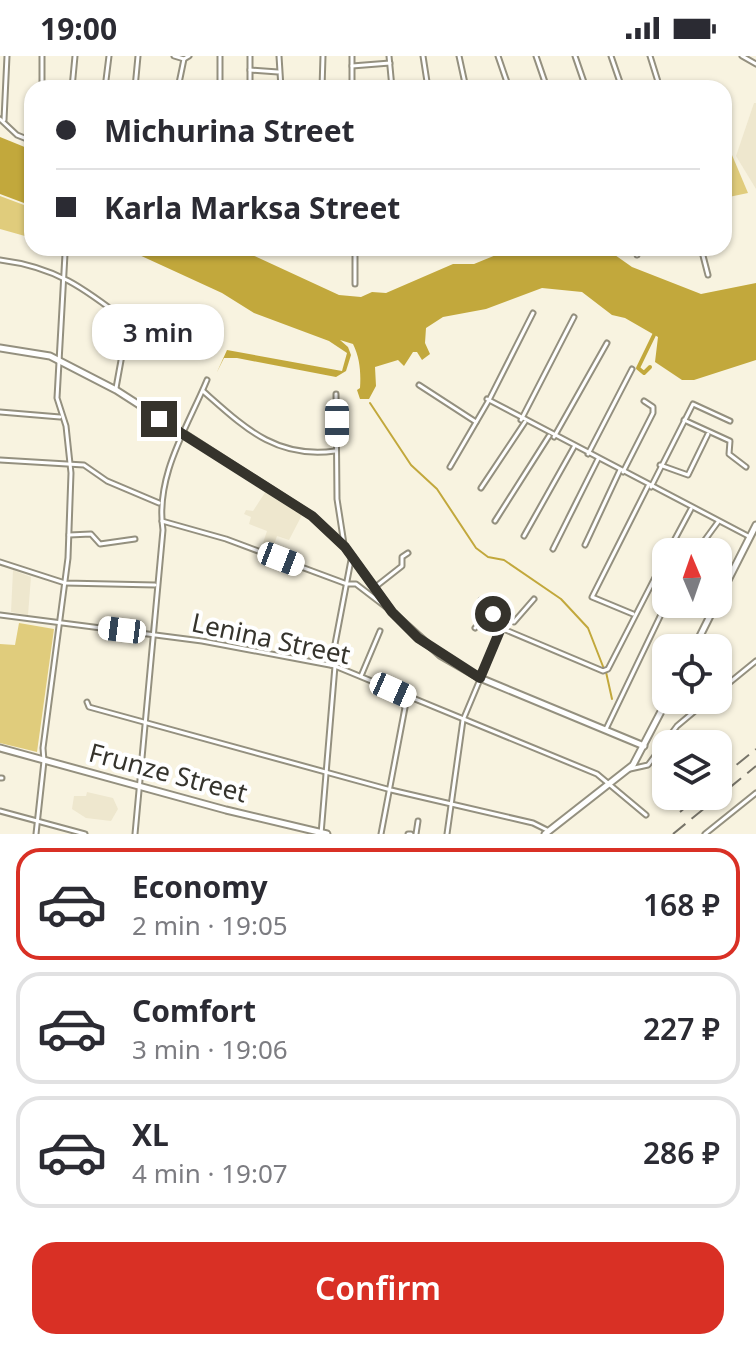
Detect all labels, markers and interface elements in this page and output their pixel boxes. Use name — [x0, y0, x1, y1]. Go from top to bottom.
text: 19:00 — [40, 8, 117, 49]
text: Michurina Street — [104, 110, 355, 151]
text: Karla Marksa Street — [104, 187, 400, 228]
callout: 3 min — [93, 303, 225, 359]
text: 3 min — [123, 314, 193, 350]
car — [325, 399, 349, 447]
route end — [141, 401, 177, 437]
north arrow — [652, 538, 732, 618]
map controls — [652, 538, 732, 810]
car — [254, 539, 308, 579]
route start — [475, 596, 511, 632]
street label: Lenina Street — [189, 604, 354, 672]
car — [97, 615, 147, 645]
button: locate — [652, 634, 732, 714]
car — [366, 669, 420, 711]
button: layers — [652, 730, 732, 810]
street label: Frunze Street — [85, 734, 251, 810]
text: Economy — [132, 866, 268, 907]
icon: car — [36, 868, 108, 940]
text: 168 ₽ — [643, 884, 720, 925]
text: 2 min · 19:05 — [132, 907, 288, 943]
text: Comfort — [132, 990, 256, 1031]
icon: car — [36, 992, 108, 1064]
text: 227 ₽ — [643, 1008, 720, 1049]
text: 3 min · 19:06 — [132, 1031, 288, 1067]
text: XL — [132, 1114, 169, 1155]
icon: car — [36, 1116, 108, 1188]
text: 286 ₽ — [643, 1132, 720, 1173]
text: 4 min · 19:07 — [132, 1155, 288, 1191]
button: Confirm — [32, 1242, 724, 1334]

